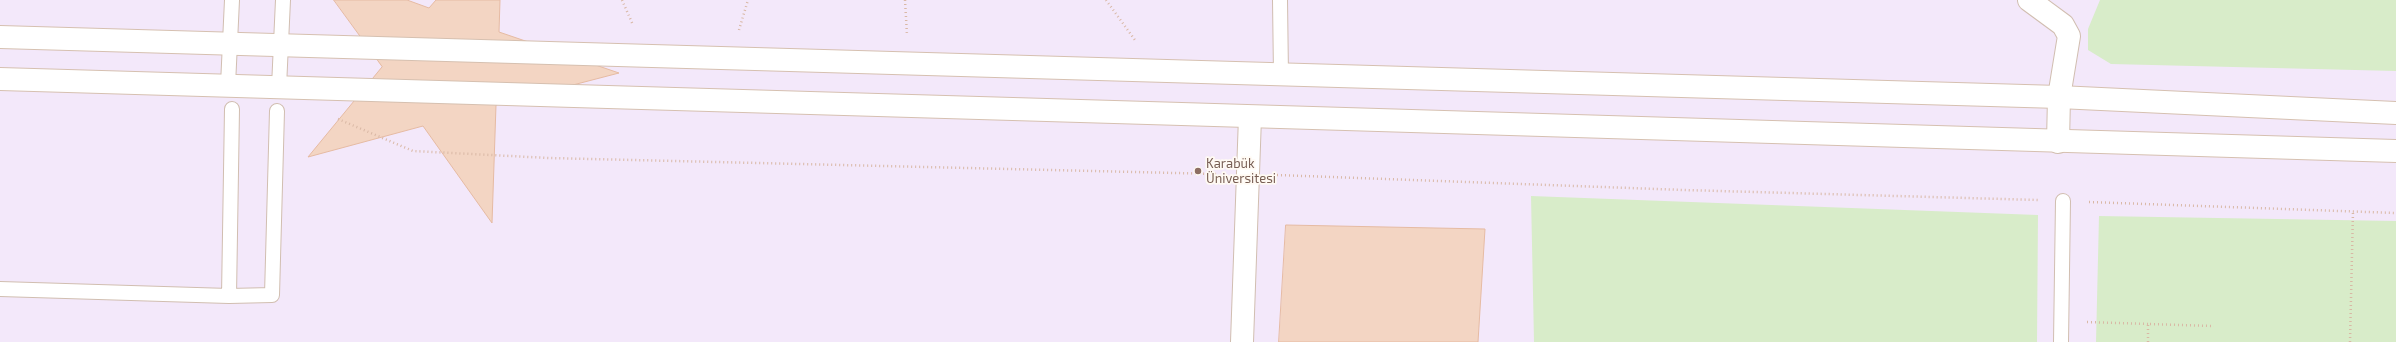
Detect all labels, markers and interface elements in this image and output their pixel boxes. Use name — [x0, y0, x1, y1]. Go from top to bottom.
place label: Karabük Üniversitesi — [1206, 156, 1276, 187]
marker: Karabük Üniversitesi — [1193, 166, 1203, 176]

